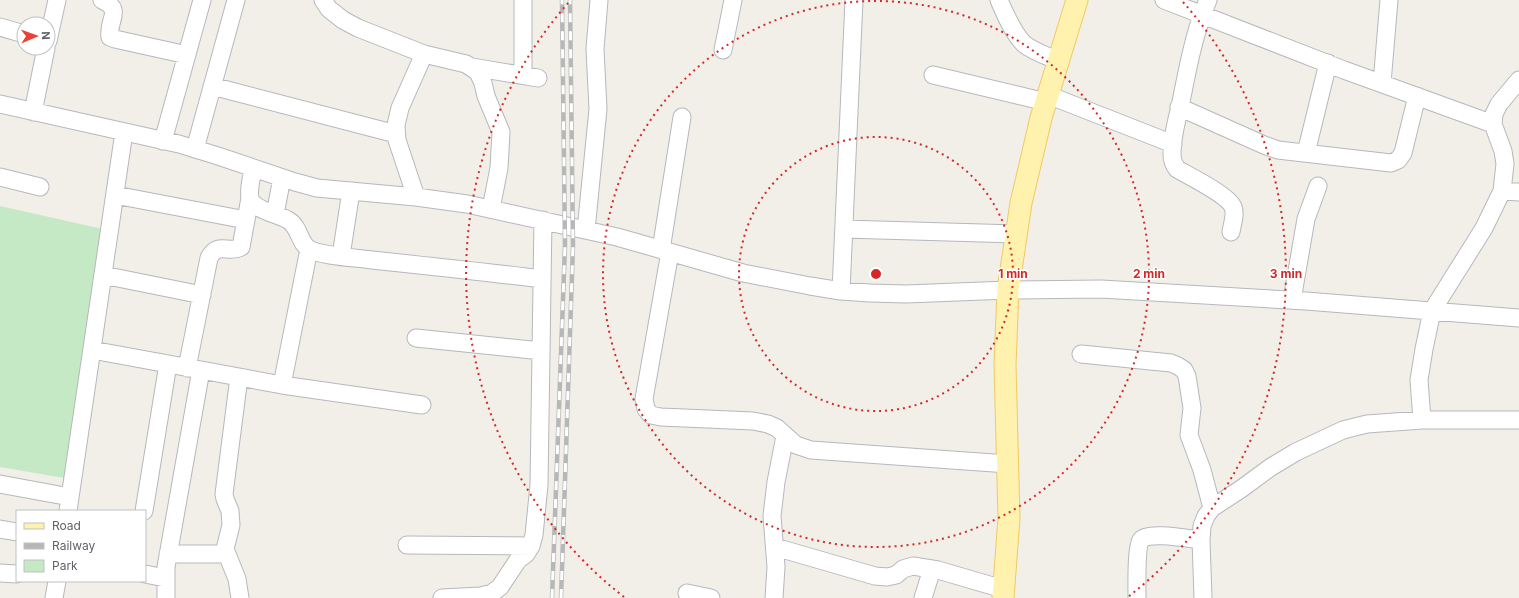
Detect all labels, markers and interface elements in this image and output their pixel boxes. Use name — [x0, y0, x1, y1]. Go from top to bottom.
north arrow — [16, 16, 56, 56]
text: N — [39, 31, 53, 40]
text: 1 min — [998, 266, 1028, 281]
text: 2 min — [1133, 266, 1165, 281]
text: 3 min — [1270, 266, 1302, 281]
centre of rings — [869, 267, 883, 281]
legend — [16, 510, 146, 582]
text: Road — [52, 518, 81, 533]
text: Railway — [52, 538, 96, 553]
text: Park — [52, 558, 78, 573]

